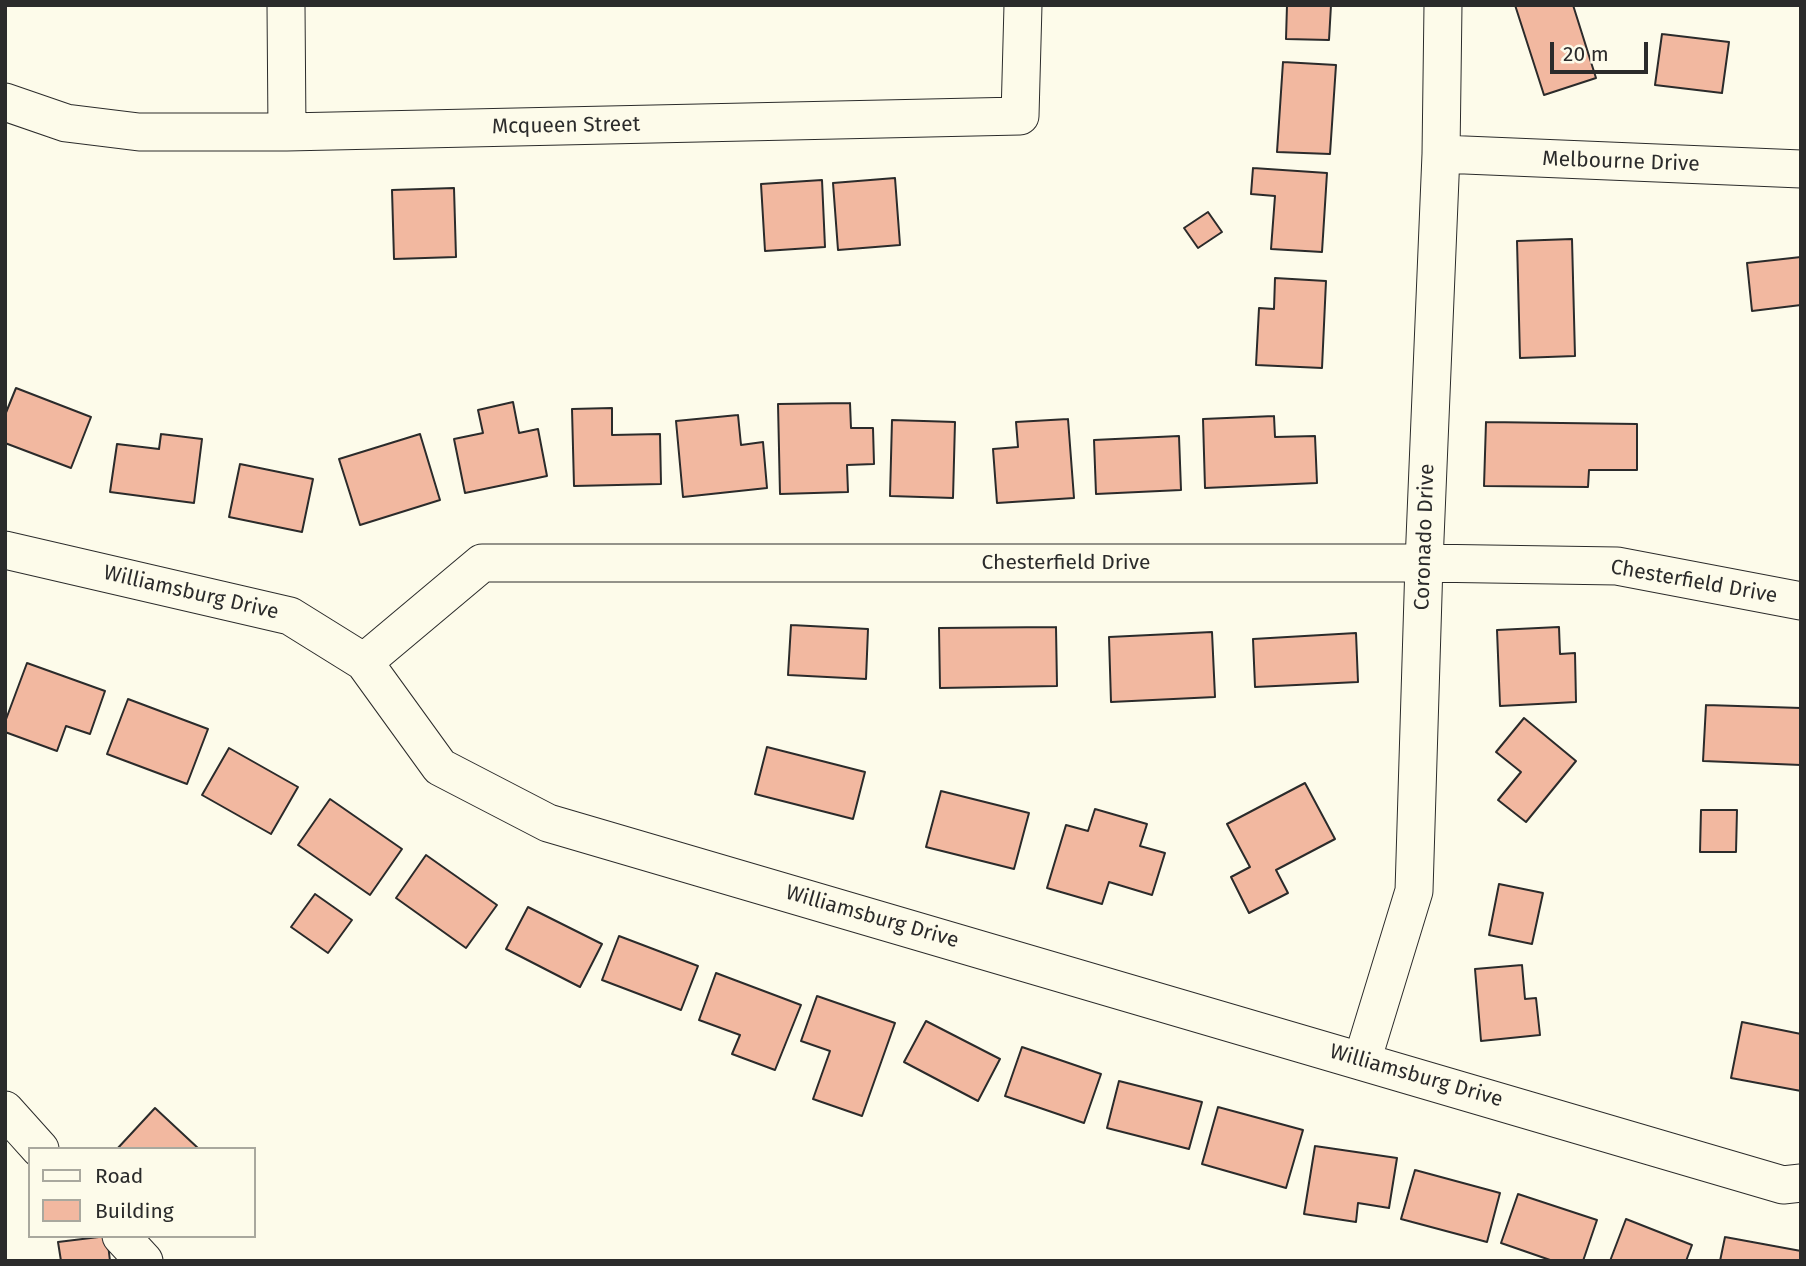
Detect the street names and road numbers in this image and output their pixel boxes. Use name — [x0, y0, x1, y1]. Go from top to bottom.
street label: Mcqueen Street — [492, 112, 640, 140]
street label: Melbourne Drive — [1542, 147, 1700, 177]
street label: Coronado Drive — [1410, 463, 1440, 611]
street label: Chesterfield Drive — [982, 550, 1150, 576]
street label: Chesterfield Drive — [1609, 555, 1779, 609]
street label: Williamsburg Drive — [101, 561, 281, 625]
street label: Williamsburg Drive — [783, 880, 961, 954]
street label: Williamsburg Drive — [1327, 1039, 1505, 1113]

